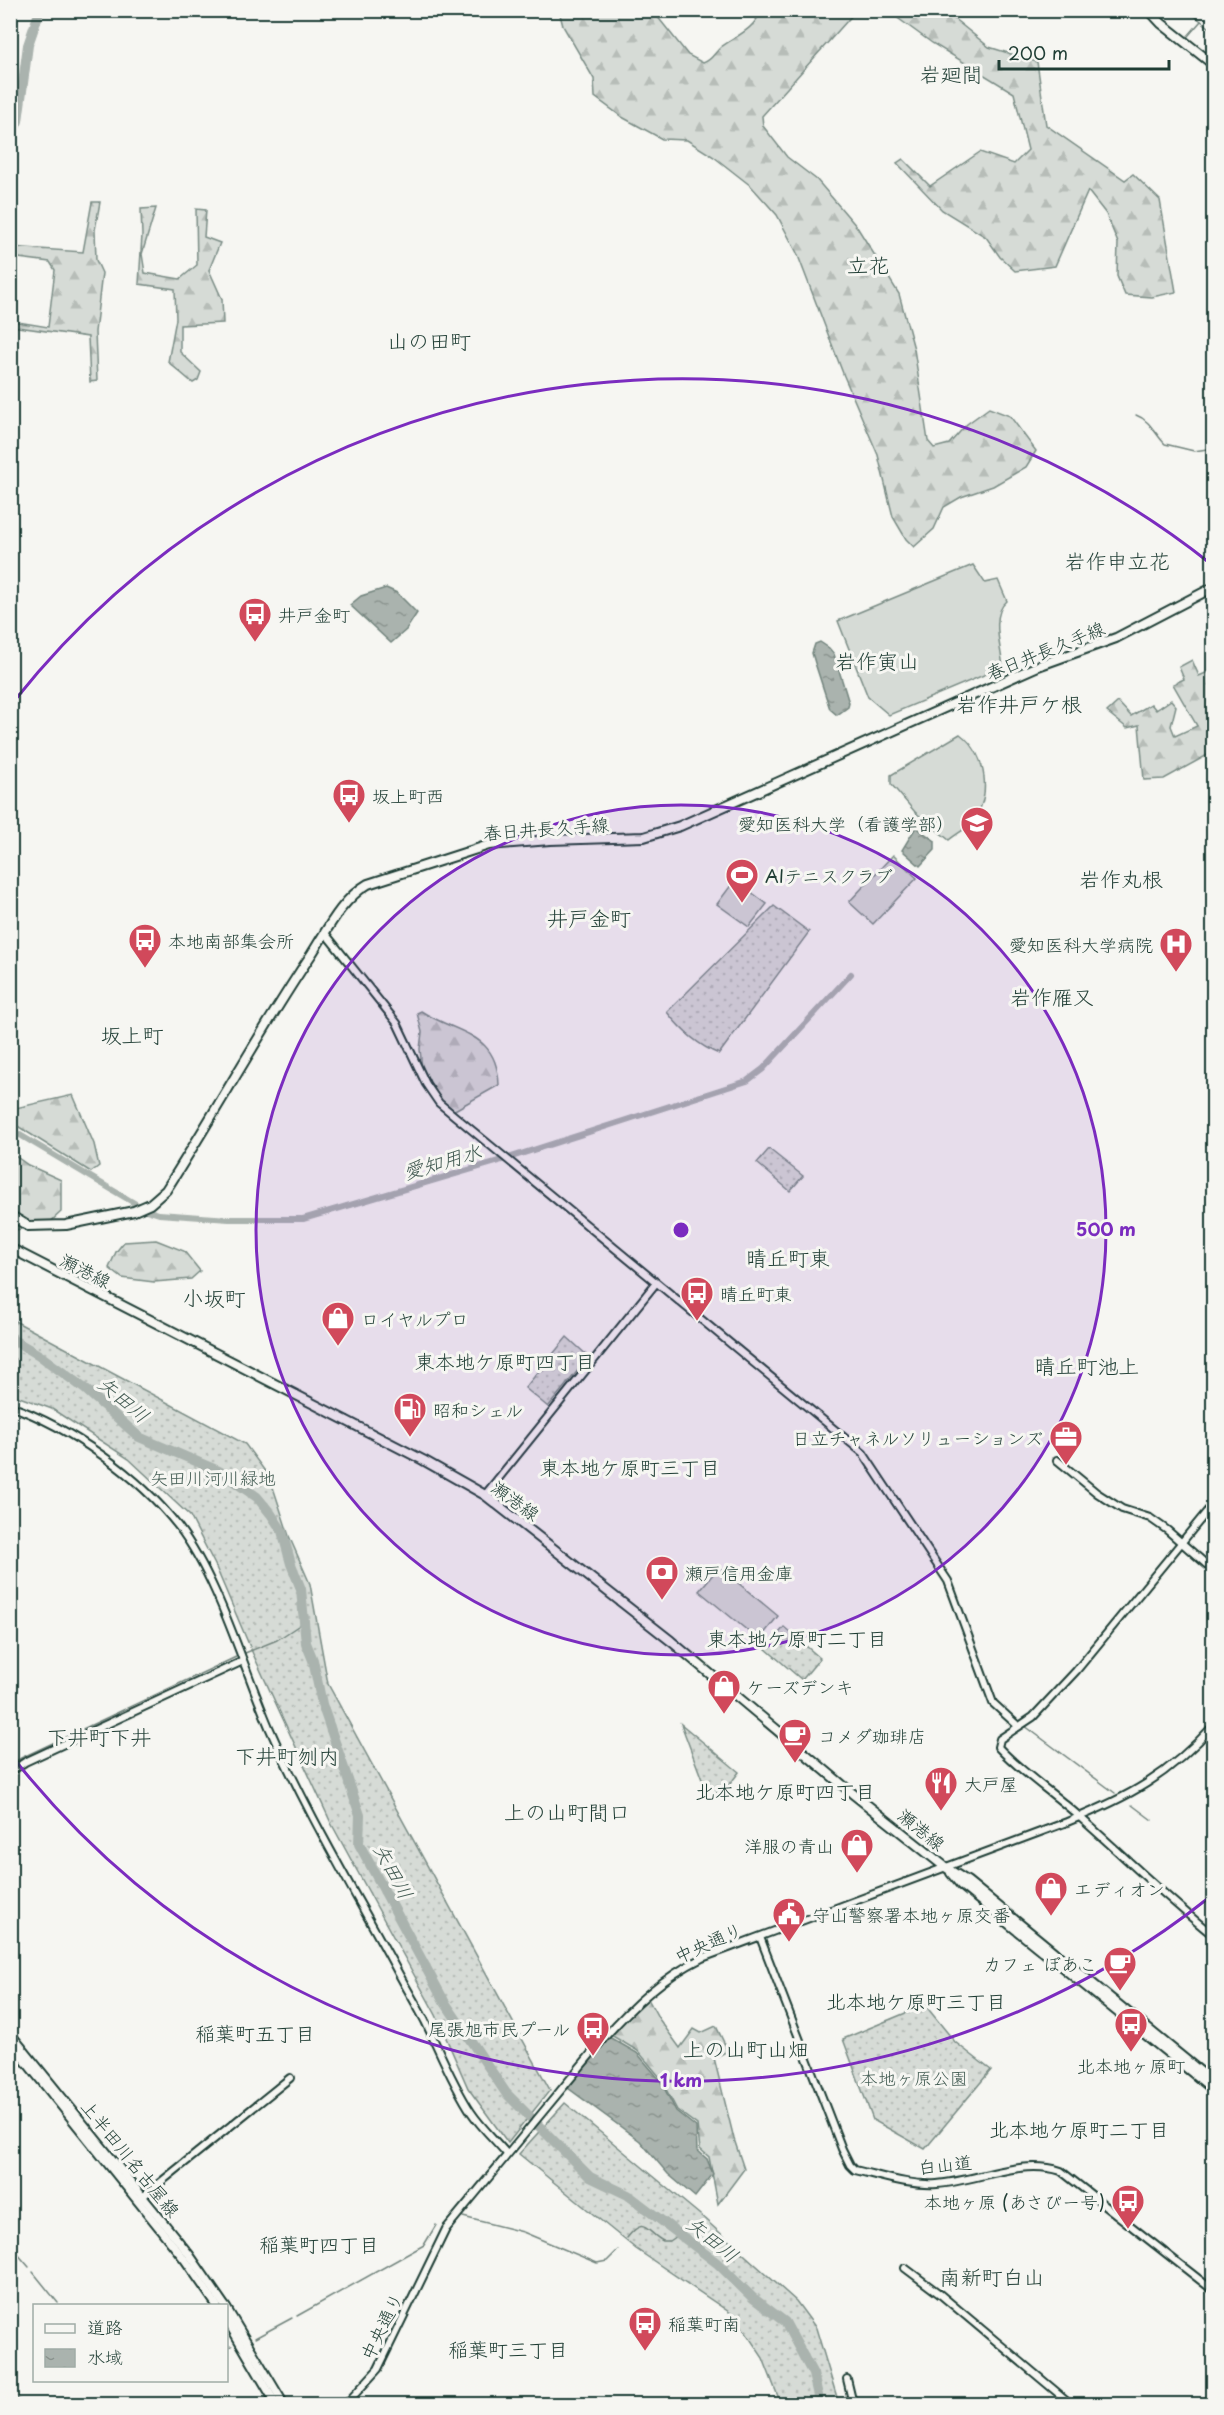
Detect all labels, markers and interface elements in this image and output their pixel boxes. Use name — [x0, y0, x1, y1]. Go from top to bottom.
scale bar — [999, 33, 1168, 71]
text: 200 m — [1008, 39, 1068, 66]
district label: 岩廻間 — [920, 57, 983, 89]
district label: 立花 — [847, 248, 889, 280]
district label: 山の田町 — [387, 324, 471, 356]
district label: 岩作申立花 — [1065, 544, 1170, 576]
bus stop icon: 井戸金町 — [237, 596, 273, 643]
place label: 井戸金町 — [278, 601, 350, 628]
street label: 春日井長久手線 — [982, 614, 1108, 686]
district label: 岩作寅山 — [835, 644, 919, 676]
district label: 岩作井戸ケ根 — [956, 687, 1082, 719]
bus stop icon: 坂上町西 — [331, 777, 367, 824]
place label: 坂上町西 — [372, 782, 444, 809]
school or university icon: 愛知医科大学（看護学部） — [959, 805, 995, 852]
street label: 春日井長久手線 — [482, 810, 610, 846]
place label: 愛知医科大学（看護学部） — [738, 810, 954, 837]
sports icon: AIテニスクラブ — [724, 857, 760, 904]
place label: AIテニスクラブ — [765, 862, 893, 889]
district label: 岩作丸根 — [1079, 862, 1163, 894]
district label: 井戸金町 — [547, 901, 631, 933]
bus stop icon: 本地南部集会所 — [127, 922, 163, 969]
hospital icon: 愛知医科大学病院 — [1158, 926, 1194, 973]
place label: 本地南部集会所 — [168, 927, 294, 954]
place label: 愛知医科大学病院 — [1009, 931, 1153, 958]
district label: 岩作雁又 — [1010, 980, 1094, 1012]
district label: 坂上町 — [101, 1018, 164, 1050]
water label: 愛知用水 — [399, 1136, 485, 1186]
text: 500 m — [1076, 1215, 1136, 1242]
centre of rings — [671, 1220, 691, 1240]
district label: 晴丘町東 — [746, 1241, 830, 1273]
street label: 瀬港線 — [56, 1246, 116, 1294]
bus stop icon: 晴丘町東 — [679, 1275, 715, 1322]
place label: 晴丘町東 — [720, 1280, 792, 1307]
district label: 小坂町 — [183, 1281, 246, 1313]
shop icon: ロイヤルプロ — [320, 1300, 356, 1347]
place label: ロイヤルプロ — [361, 1305, 469, 1332]
district label: 東本地ケ原町四丁目 — [415, 1346, 595, 1376]
district label: 晴丘町池上 — [1035, 1349, 1140, 1381]
water label: 矢田川 — [91, 1368, 157, 1430]
fuel station icon: 昭和シェル — [392, 1391, 428, 1438]
place label: 昭和シェル — [433, 1396, 523, 1423]
office icon: 日立チャネルソリューションズ — [1048, 1419, 1084, 1466]
place label: 日立チャネルソリューションズ — [792, 1424, 1043, 1451]
district label: 東本地ケ原町三丁目 — [540, 1452, 720, 1482]
park label: 矢田川河川緑地 — [150, 1464, 276, 1491]
street label: 瀬港線 — [486, 1473, 546, 1527]
bank icon: 瀬戸信用金庫 — [644, 1554, 680, 1601]
place label: 瀬戸信用金庫 — [685, 1559, 793, 1586]
district label: 東本地ケ原町二丁目 — [707, 1623, 887, 1653]
shop icon: ケーズデンキ — [706, 1668, 742, 1715]
place label: ケーズデンキ — [747, 1673, 854, 1700]
cafe icon: コメダ珈琲店 — [777, 1717, 813, 1764]
district label: 下井町下井 — [47, 1720, 152, 1752]
place label: コメダ珈琲店 — [818, 1722, 926, 1749]
district label: 下井町刎内 — [235, 1739, 340, 1771]
restaurant icon: 大戸屋 — [923, 1765, 959, 1812]
place label: 大戸屋 — [964, 1770, 1018, 1797]
district label: 北本地ケ原町四丁目 — [695, 1776, 875, 1806]
district label: 上の山町間口 — [504, 1795, 630, 1827]
street label: 瀬港線 — [893, 1802, 951, 1856]
shop icon: 洋服の青山 — [839, 1827, 875, 1874]
place label: 洋服の青山 — [744, 1832, 834, 1859]
water label: 矢田川 — [367, 1837, 421, 1905]
shop icon: エディオン — [1033, 1870, 1069, 1917]
place label: エディオン — [1074, 1875, 1165, 1902]
public building icon: 守山警察署本地ヶ原交番 — [771, 1896, 807, 1943]
place label: 守山警察署本地ヶ原交番 — [812, 1901, 1010, 1928]
street label: 中央通り — [670, 1915, 746, 1969]
cafe icon: カフェ ぼあこ — [1102, 1945, 1138, 1992]
place label: カフェ ぼあこ — [983, 1950, 1097, 1977]
district label: 北本地ケ原町三丁目 — [826, 1986, 1006, 2016]
bus stop icon: 北本地ヶ原町 — [1113, 2006, 1149, 2053]
bus stop icon: 尾張旭市民プール — [575, 2010, 611, 2057]
place label: 尾張旭市民プール — [428, 2015, 570, 2042]
district label: 稲葉町五丁目 — [195, 2018, 315, 2048]
district label: 上の山町山畑 — [683, 2032, 809, 2064]
place label: 北本地ヶ原町 — [1077, 2052, 1185, 2079]
park label: 本地ヶ原公園 — [860, 2064, 968, 2091]
text: 1 km — [660, 2066, 702, 2093]
street label: 上半田川名古屋線 — [75, 2094, 187, 2222]
district label: 北本地ケ原町二丁目 — [989, 2114, 1169, 2144]
street label: 白山道 — [917, 2148, 973, 2180]
bus stop icon: 本地ヶ原 (あさぴー号) — [1110, 2183, 1146, 2230]
place label: 本地ヶ原 (あさぴー号) — [924, 2188, 1105, 2215]
water label: 矢田川 — [680, 2208, 746, 2270]
district label: 稲葉町四丁目 — [259, 2229, 379, 2259]
district label: 南新町白山 — [940, 2260, 1045, 2292]
street label: 中央通り — [353, 2288, 409, 2364]
legend — [33, 2304, 228, 2382]
bus stop icon: 稲葉町南 — [627, 2305, 663, 2352]
place label: 稲葉町南 — [668, 2310, 740, 2337]
text: 道路 — [87, 2313, 123, 2340]
district label: 稲葉町三丁目 — [448, 2334, 568, 2364]
text: 水域 — [87, 2343, 123, 2370]

